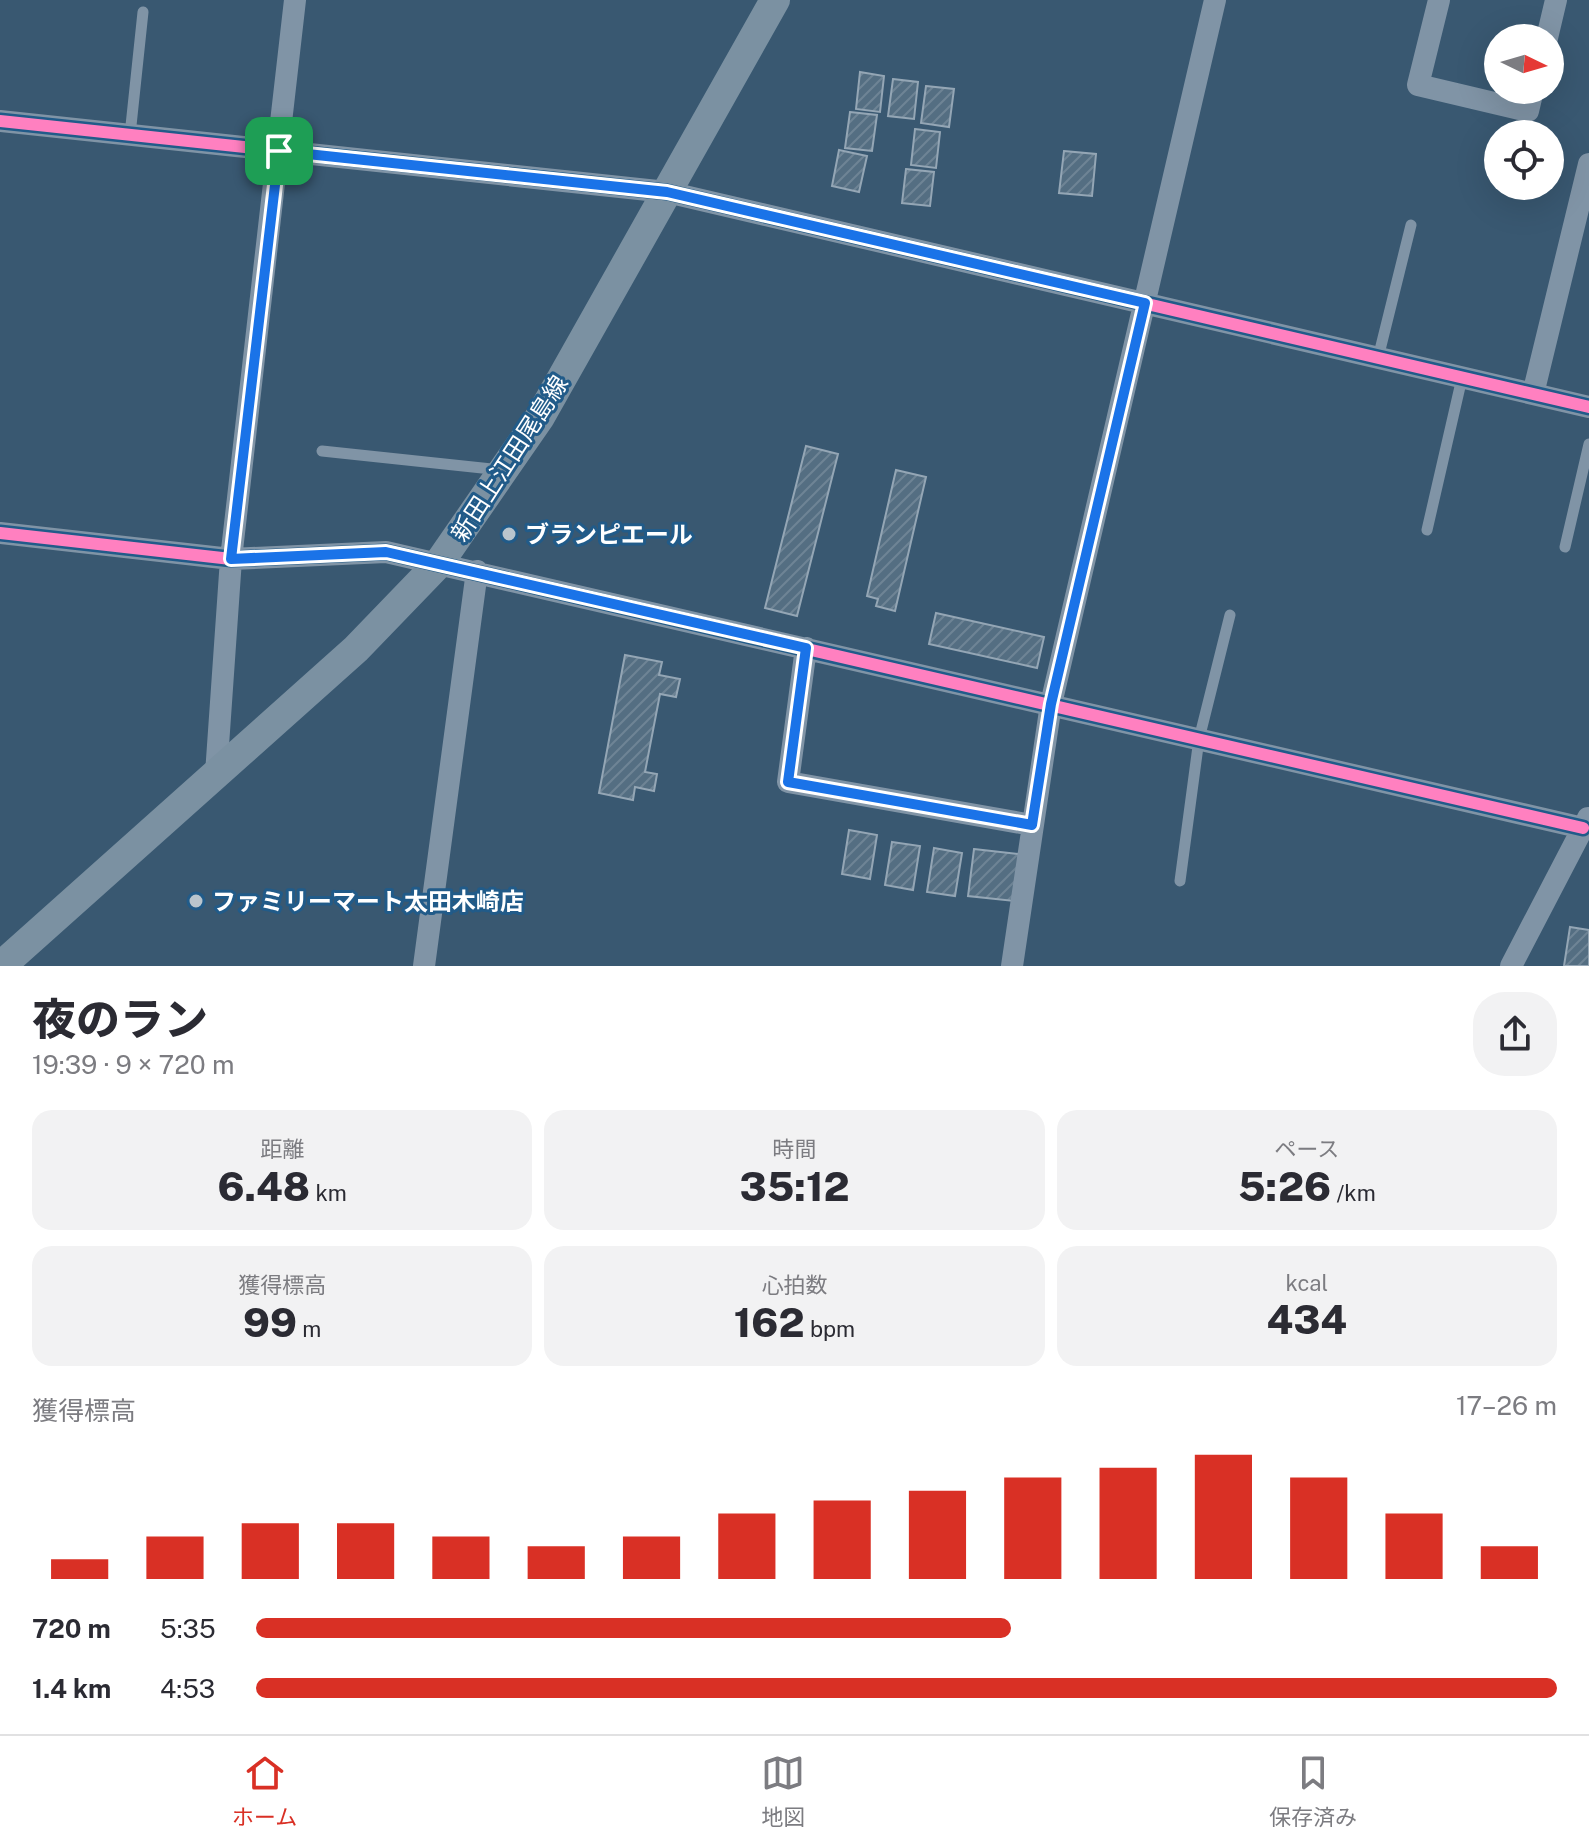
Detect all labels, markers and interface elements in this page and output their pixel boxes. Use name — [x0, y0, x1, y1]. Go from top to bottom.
north arrow — [1484, 24, 1564, 104]
map controls — [1484, 24, 1564, 200]
pin — [245, 117, 313, 185]
button: locate — [1484, 120, 1564, 200]
icon: arrive — [257, 129, 301, 173]
street label: 新田上江田尾島線 — [445, 370, 573, 546]
place label: ブランピエール — [525, 520, 693, 548]
marker: ブランピエール — [500, 525, 518, 543]
place label: ファミリーマート太田木崎店 — [212, 887, 524, 915]
marker: ファミリーマート太田木崎店 — [187, 892, 205, 910]
button: share — [1473, 992, 1557, 1076]
text: 夜のラン — [32, 993, 208, 1045]
text: 19:39 · 9 × 720 m — [32, 1049, 234, 1080]
text: 距離 — [260, 1136, 304, 1162]
text: 時間 — [772, 1136, 817, 1162]
text: ペース — [1274, 1136, 1339, 1162]
text: 6.48 — [217, 1163, 310, 1210]
text: 35:12 — [739, 1163, 850, 1210]
text: 5:26 — [1238, 1163, 1331, 1210]
text: km — [310, 1180, 347, 1206]
text: /km — [1331, 1180, 1376, 1206]
text: kcal — [1286, 1270, 1328, 1296]
text: 獲得標高 — [238, 1272, 326, 1298]
text: 心拍数 — [761, 1272, 828, 1298]
text: 434 — [1267, 1296, 1347, 1343]
text: 99 — [243, 1299, 297, 1346]
text: 162 — [734, 1299, 805, 1346]
text: m — [297, 1316, 321, 1342]
text: bpm — [805, 1316, 855, 1342]
text: 17–26 m — [1456, 1390, 1557, 1421]
text: 獲得標高 — [32, 1395, 136, 1426]
text: 720 m — [32, 1613, 111, 1644]
text: 5:35 — [160, 1613, 216, 1644]
text: 1.4 km — [32, 1673, 111, 1704]
text: 4:53 — [160, 1673, 215, 1704]
tab: ホーム — [232, 1751, 297, 1831]
tab: 地図 — [761, 1751, 805, 1831]
tab: 保存済み — [1269, 1751, 1357, 1831]

